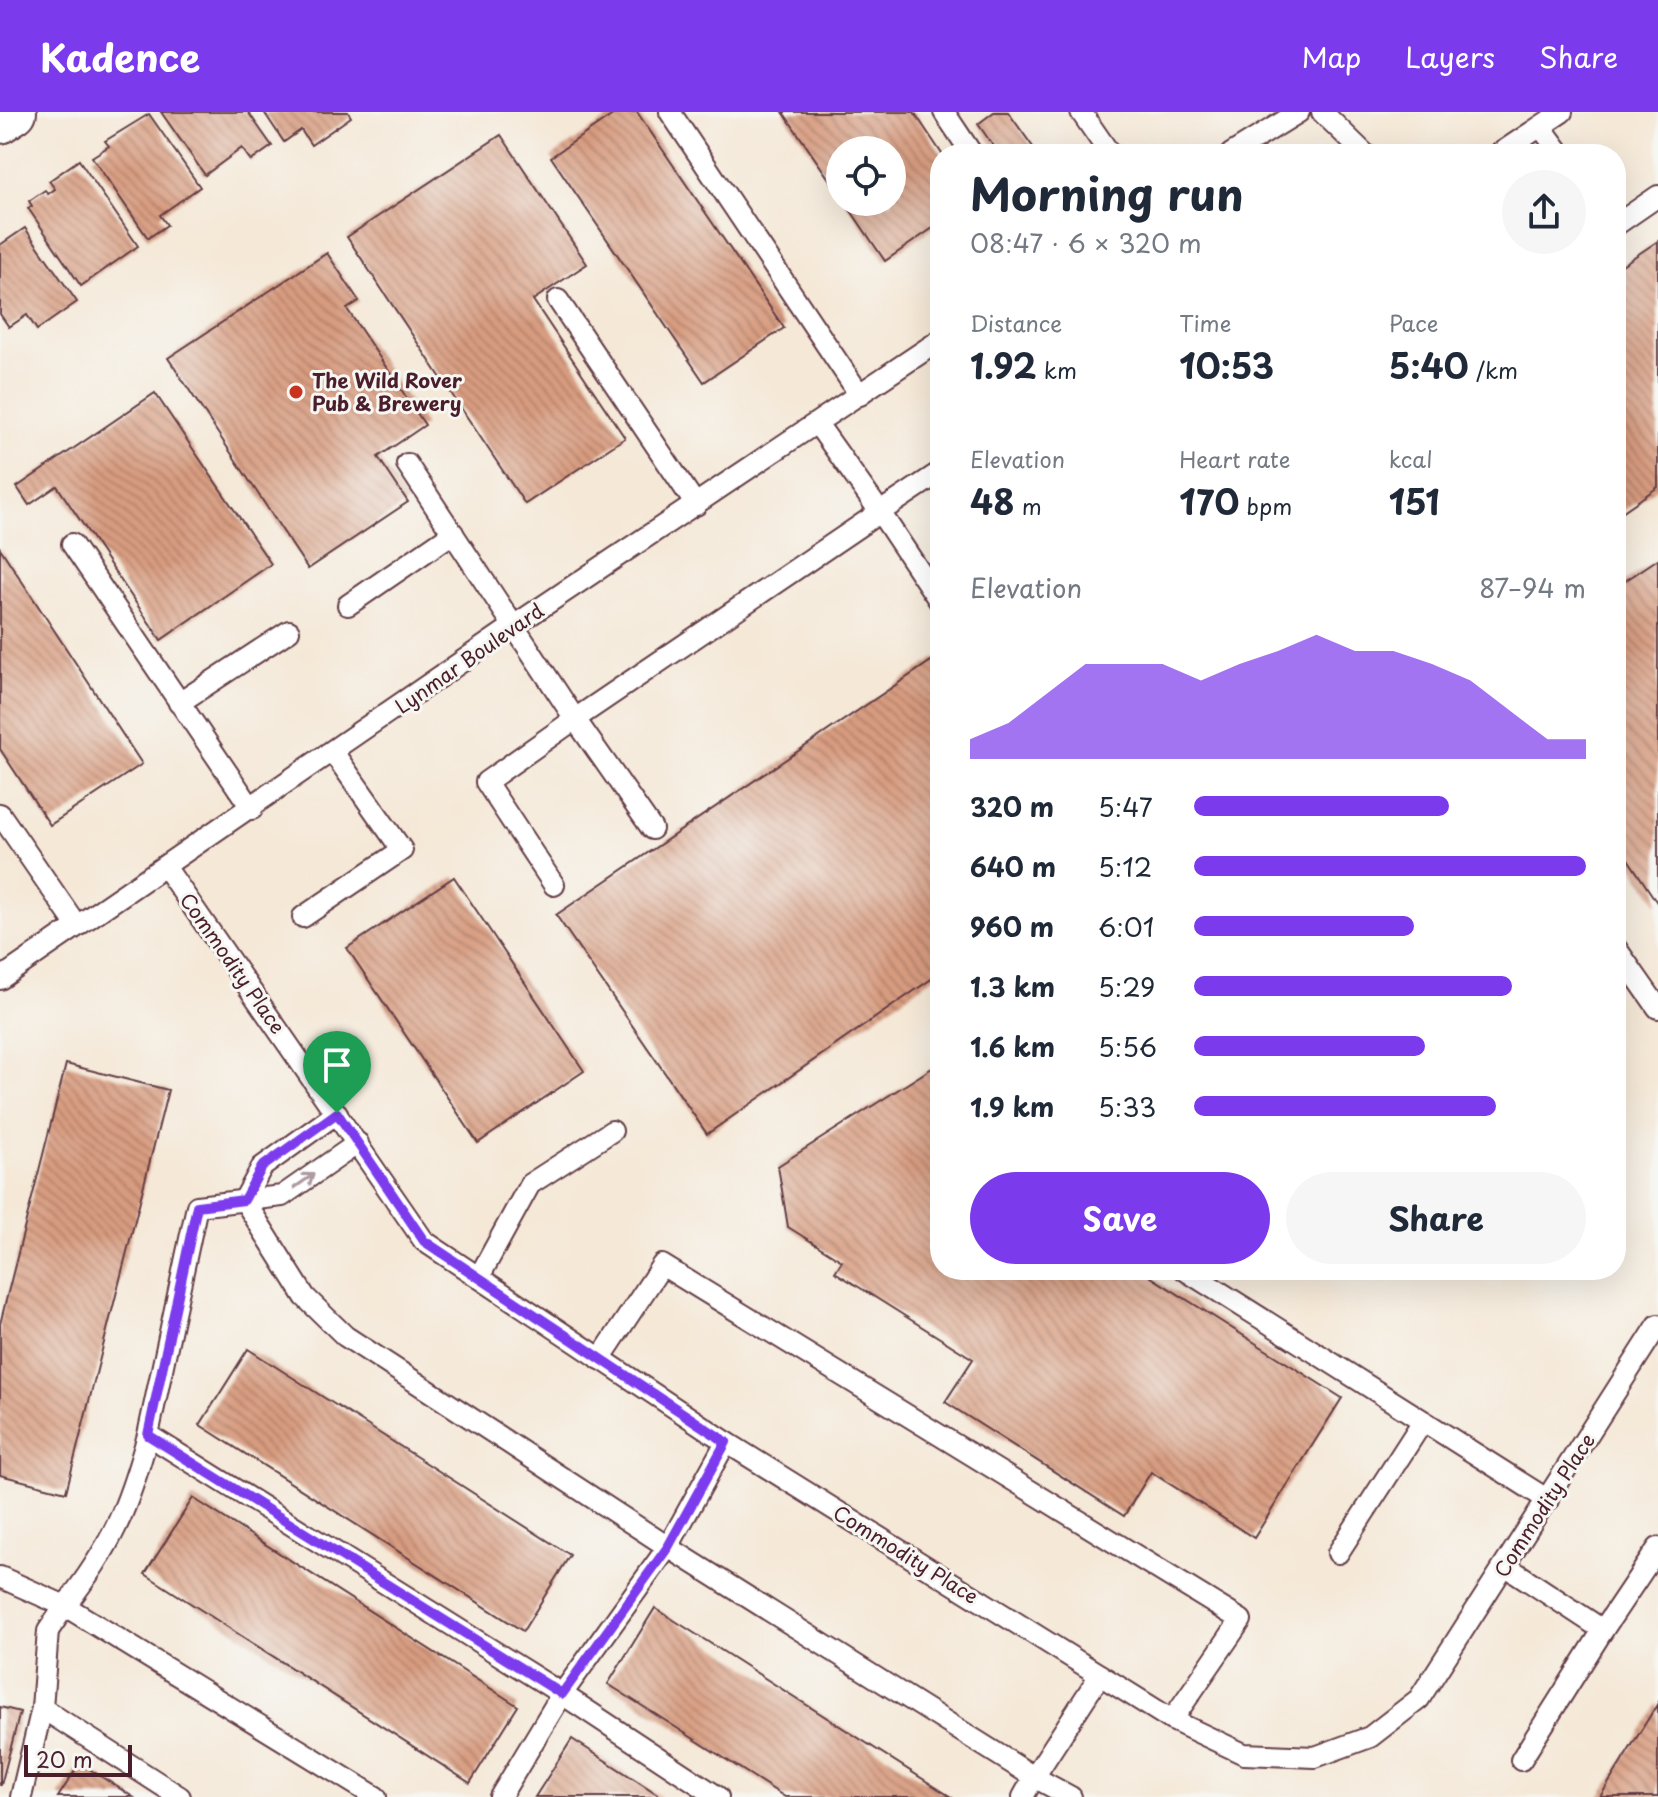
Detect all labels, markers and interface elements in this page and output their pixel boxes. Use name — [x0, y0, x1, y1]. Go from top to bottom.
text: Kadence — [40, 28, 200, 85]
text: Map — [1301, 35, 1361, 78]
text: Layers — [1405, 35, 1495, 78]
text: Share — [1539, 35, 1618, 78]
map controls — [826, 136, 906, 216]
button: locate — [826, 136, 906, 216]
text: Morning run — [970, 160, 1244, 226]
button: share — [1502, 170, 1586, 254]
text: 08:47 · 6 × 320 m — [970, 223, 1202, 262]
text: Distance — [970, 306, 1062, 339]
text: Time — [1179, 306, 1231, 339]
text: Pace — [1389, 306, 1438, 339]
text: 1.92 — [970, 339, 1037, 391]
text: 10:53 — [1179, 339, 1274, 391]
text: 5:40 — [1389, 339, 1469, 391]
text: km — [1037, 353, 1077, 386]
text: /km — [1469, 353, 1518, 386]
place label: The Wild Rover Pub & Brewery — [312, 365, 463, 418]
marker: The Wild Rover Pub & Brewery — [287, 383, 305, 401]
text: Elevation — [970, 442, 1065, 475]
text: Heart rate — [1179, 442, 1290, 475]
text: kcal — [1389, 442, 1433, 475]
text: 48 — [970, 475, 1015, 527]
text: 170 — [1179, 475, 1239, 527]
text: 151 — [1389, 475, 1439, 527]
text: m — [1015, 489, 1042, 522]
text: bpm — [1239, 489, 1292, 522]
text: Elevation — [970, 568, 1082, 607]
text: 87–94 m — [1479, 568, 1586, 607]
street label: Lynmar Boulevard — [389, 595, 549, 721]
text: 320 m — [970, 787, 1054, 826]
text: 5:47 — [1098, 787, 1153, 826]
text: 640 m — [970, 847, 1056, 886]
text: 5:12 — [1098, 847, 1152, 886]
street label: Commodity Place — [173, 886, 293, 1040]
text: 960 m — [970, 907, 1054, 946]
text: 6:01 — [1098, 907, 1154, 946]
text: 1.3 km — [970, 967, 1055, 1006]
text: 5:29 — [1098, 967, 1155, 1006]
text: 1.6 km — [970, 1027, 1055, 1066]
text: 5:56 — [1098, 1027, 1157, 1066]
pin — [303, 1031, 371, 1113]
icon: arrive — [315, 1043, 359, 1087]
text: 1.9 km — [970, 1087, 1054, 1126]
text: 5:33 — [1098, 1087, 1156, 1126]
button: Save — [970, 1172, 1270, 1264]
button: Share — [1286, 1172, 1586, 1264]
one-way arrow — [293, 1173, 315, 1189]
street label: Commodity Place — [1486, 1427, 1602, 1583]
street label: Commodity Place — [827, 1497, 985, 1611]
scale bar — [24, 1741, 132, 1777]
text: 20 m — [36, 1742, 93, 1775]

